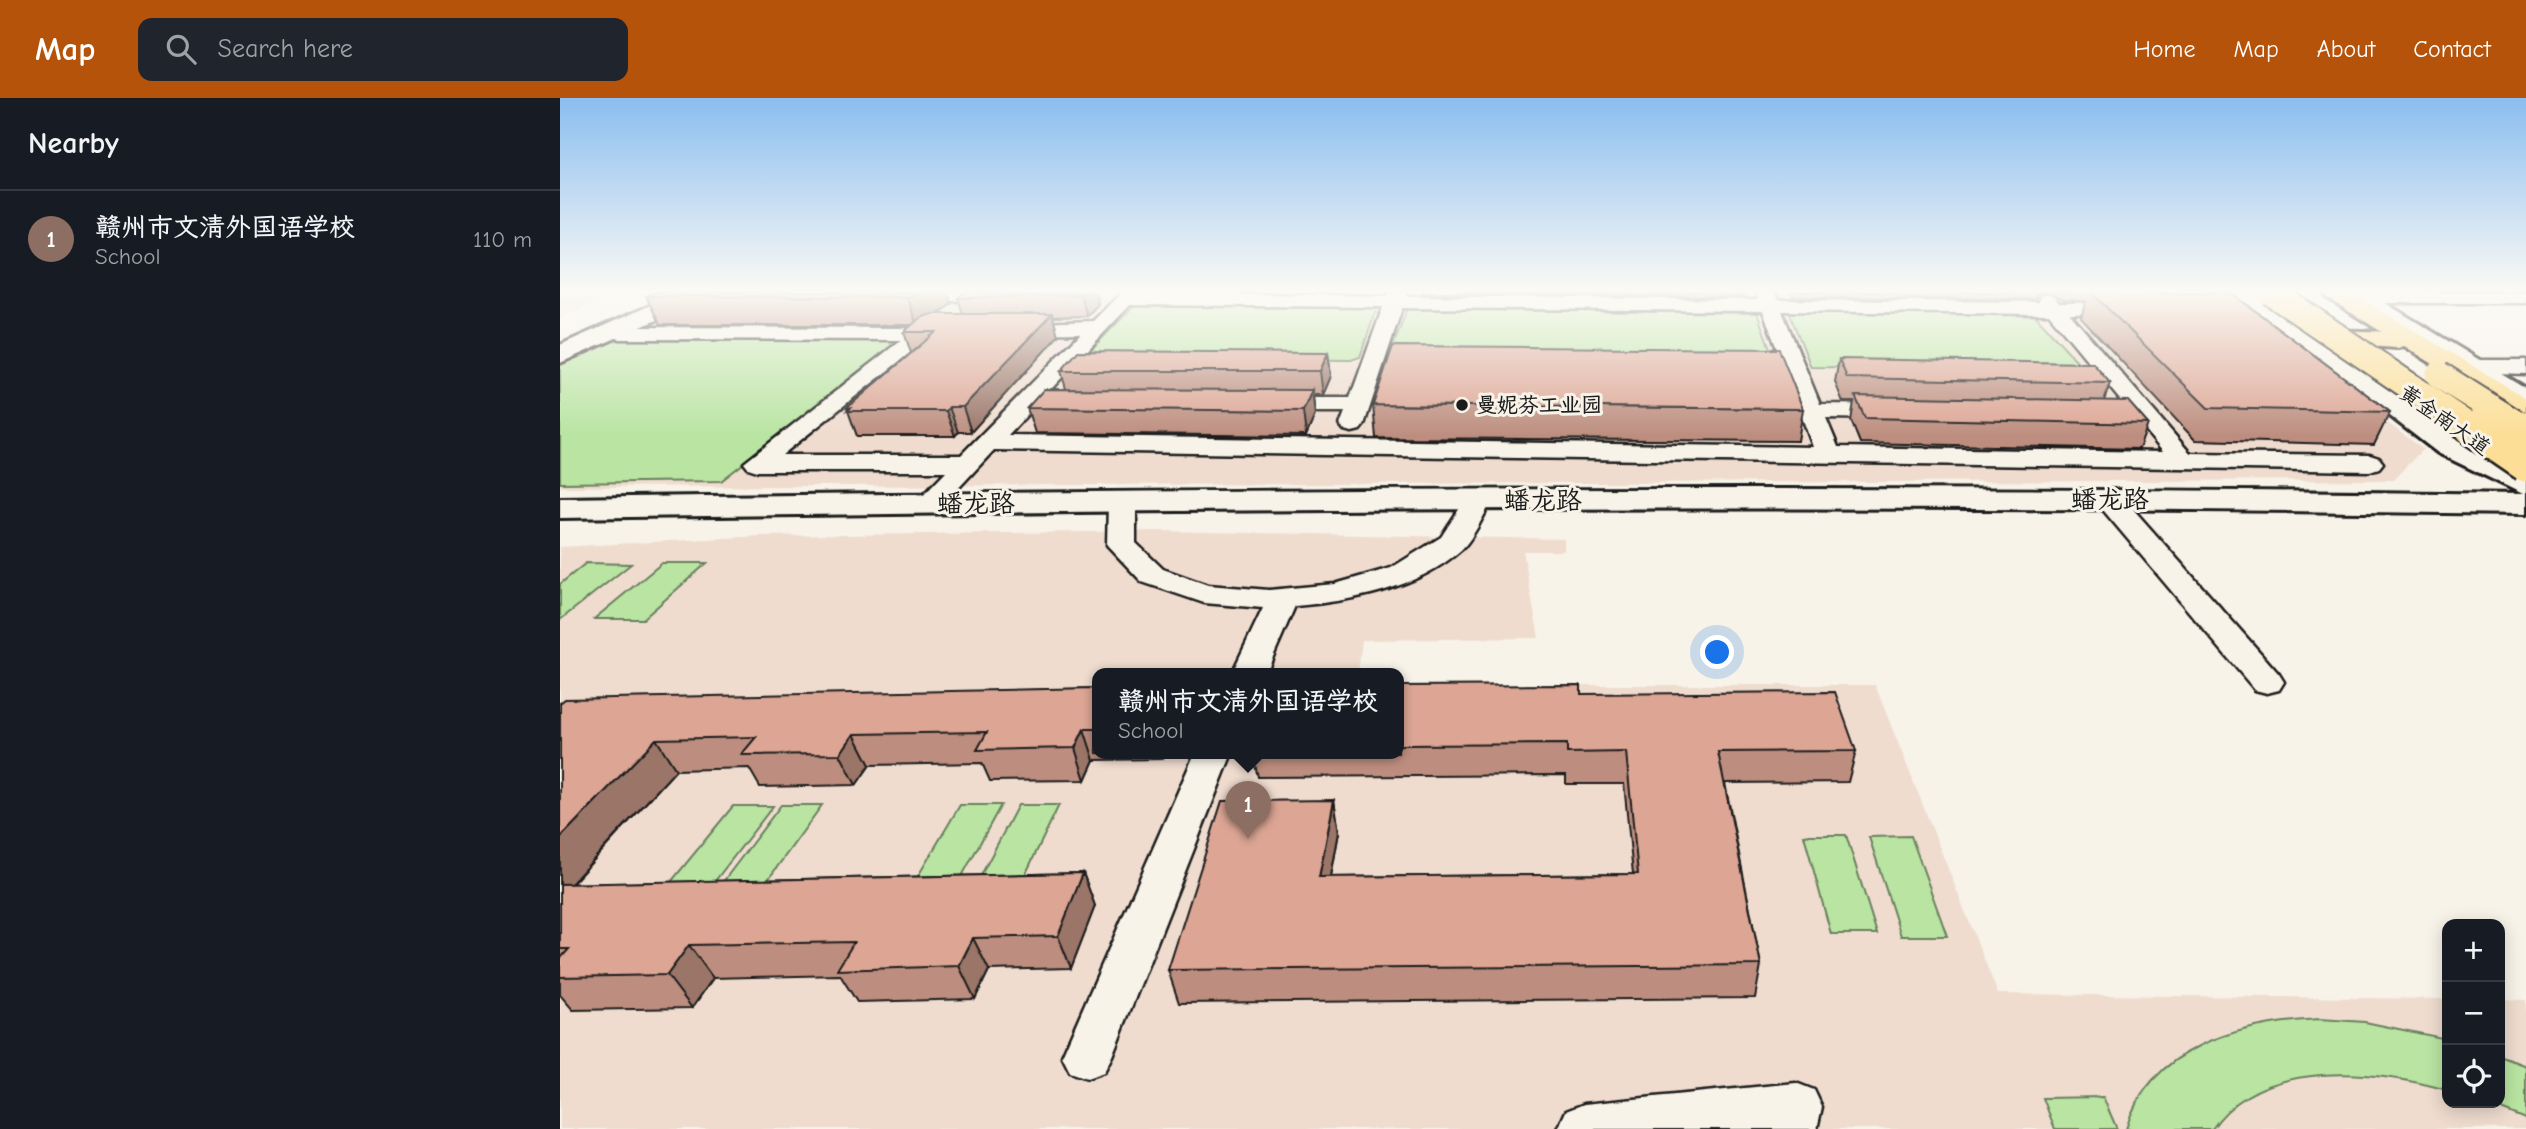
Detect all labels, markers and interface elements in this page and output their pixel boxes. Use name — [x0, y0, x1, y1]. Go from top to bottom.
search box — [138, 18, 628, 81]
text: Map — [35, 30, 96, 68]
icon: search — [162, 30, 200, 68]
text: Search here — [218, 34, 353, 64]
text: Home — [2134, 35, 2195, 63]
text: Map — [2233, 35, 2279, 63]
text: About — [2317, 35, 2375, 63]
text: Contact — [2413, 35, 2491, 63]
text: Nearby — [28, 126, 119, 161]
text: 赣州市文清外国语学校 — [95, 213, 355, 243]
text: 1 — [46, 226, 56, 253]
text: 110 m — [473, 226, 532, 253]
text: School — [95, 243, 160, 270]
street label: 黄金南大道 — [2395, 380, 2495, 460]
place label: 曼妮芬工业园 — [1476, 393, 1602, 417]
marker: 曼妮芬工业园 — [1454, 397, 1470, 413]
street label: 蟠龙路 — [2071, 485, 2149, 515]
street label: 蟠龙路 — [1504, 486, 1582, 516]
street label: 蟠龙路 — [937, 489, 1015, 519]
your location — [1700, 635, 1734, 669]
popup — [1092, 668, 1404, 759]
text: 赣州市文清外国语学校 — [1118, 687, 1378, 717]
text: School — [1118, 717, 1183, 744]
pin: 1 — [1225, 781, 1271, 839]
map controls — [2442, 919, 2505, 1108]
button: + — [2442, 919, 2505, 982]
button: − — [2442, 982, 2505, 1045]
button: locate — [2442, 1045, 2505, 1108]

